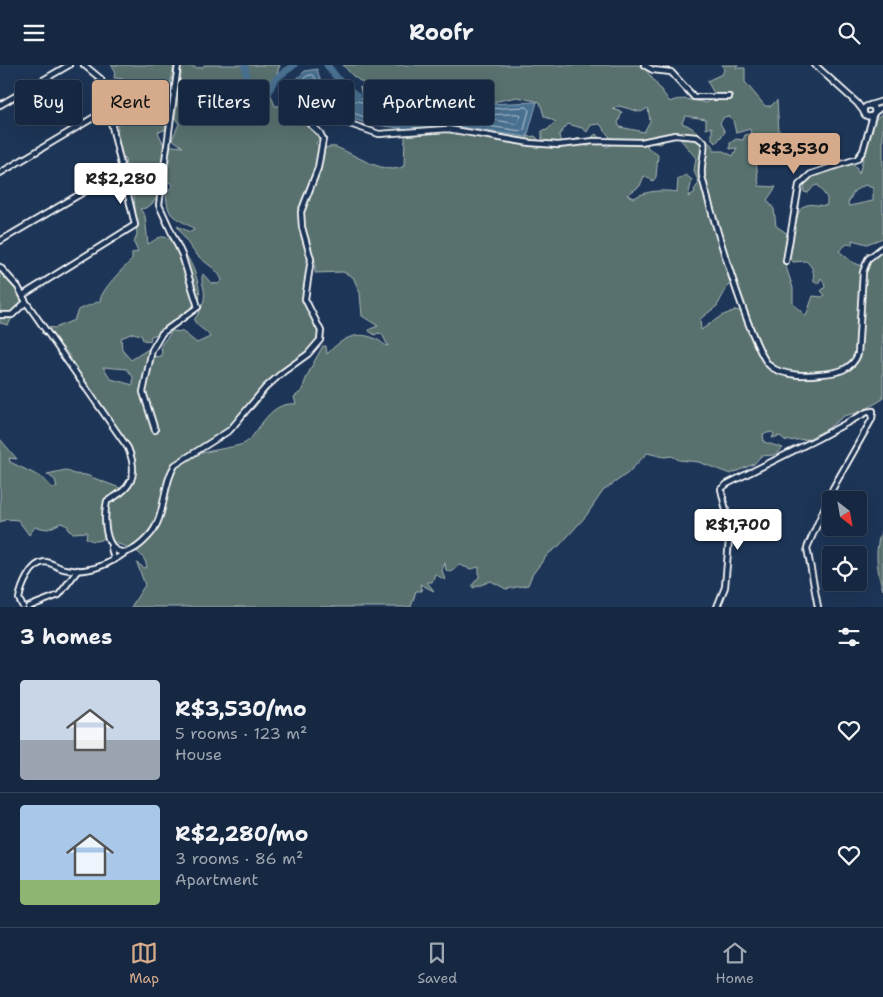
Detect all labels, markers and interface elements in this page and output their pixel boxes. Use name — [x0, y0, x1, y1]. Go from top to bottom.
text: Roofr — [409, 18, 474, 47]
icon: menu — [20, 19, 48, 47]
icon: search — [835, 19, 863, 47]
chip: Buy — [15, 80, 82, 125]
chip: Rent — [92, 80, 169, 125]
chip: Filters — [179, 80, 269, 125]
chip: New — [279, 80, 354, 125]
chip: Apartment — [364, 80, 494, 125]
pin: R$3,530 — [748, 133, 840, 175]
text: R$3,530 — [759, 138, 829, 159]
pin: R$2,280 — [75, 163, 167, 205]
text: R$2,280 — [85, 168, 157, 189]
north arrow — [822, 491, 868, 536]
map controls — [822, 491, 867, 591]
pin: R$1,700 — [692, 509, 784, 551]
text: R$1,700 — [706, 514, 771, 535]
button: locate — [822, 546, 867, 591]
text: 3 homes — [20, 623, 112, 651]
icon: filters — [835, 623, 863, 651]
text: R$3,530/mo — [175, 695, 307, 723]
icon: home — [60, 700, 120, 760]
icon: heart — [835, 716, 863, 744]
text: 5 rooms · 123 m² — [175, 723, 307, 744]
text: House — [175, 744, 222, 765]
text: R$2,280/mo — [175, 820, 308, 848]
icon: home — [60, 825, 120, 885]
icon: heart — [835, 841, 863, 869]
text: 3 rooms · 86 m² — [175, 848, 303, 869]
text: Apartment — [175, 869, 258, 890]
tab: Map — [129, 939, 159, 987]
tab: Saved — [417, 939, 457, 987]
tab: Home — [715, 939, 754, 987]

